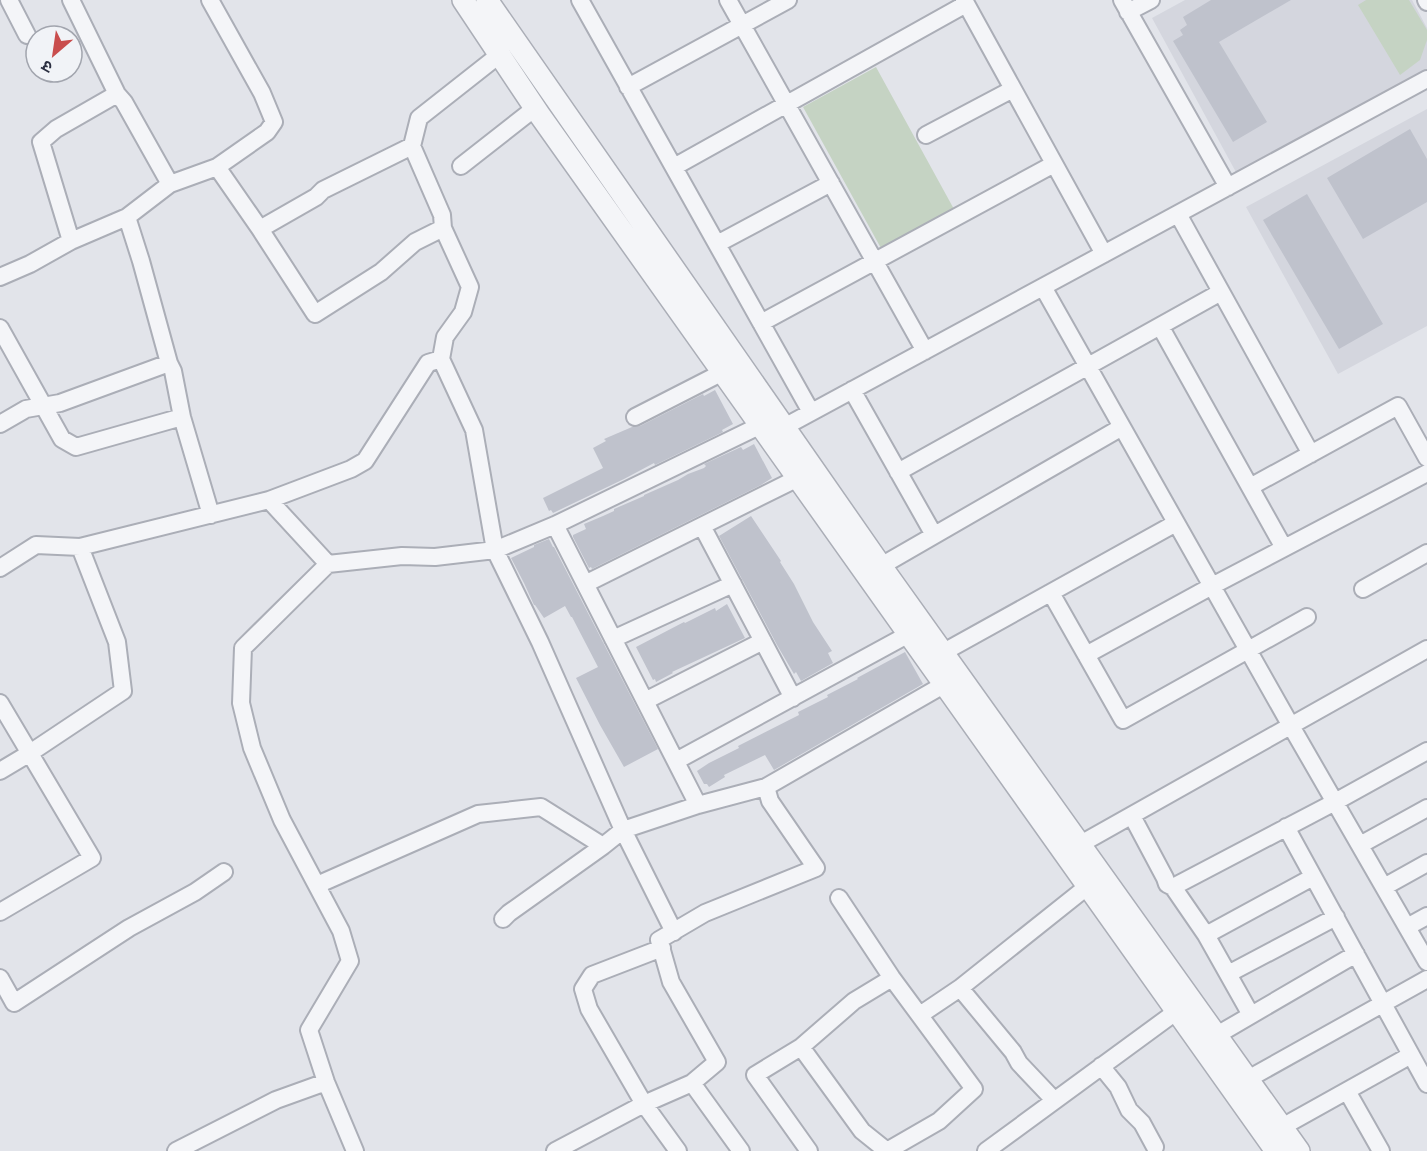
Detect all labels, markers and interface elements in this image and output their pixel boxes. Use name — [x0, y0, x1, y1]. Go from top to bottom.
north arrow — [24, 24, 84, 84]
text: उ — [37, 56, 56, 78]

